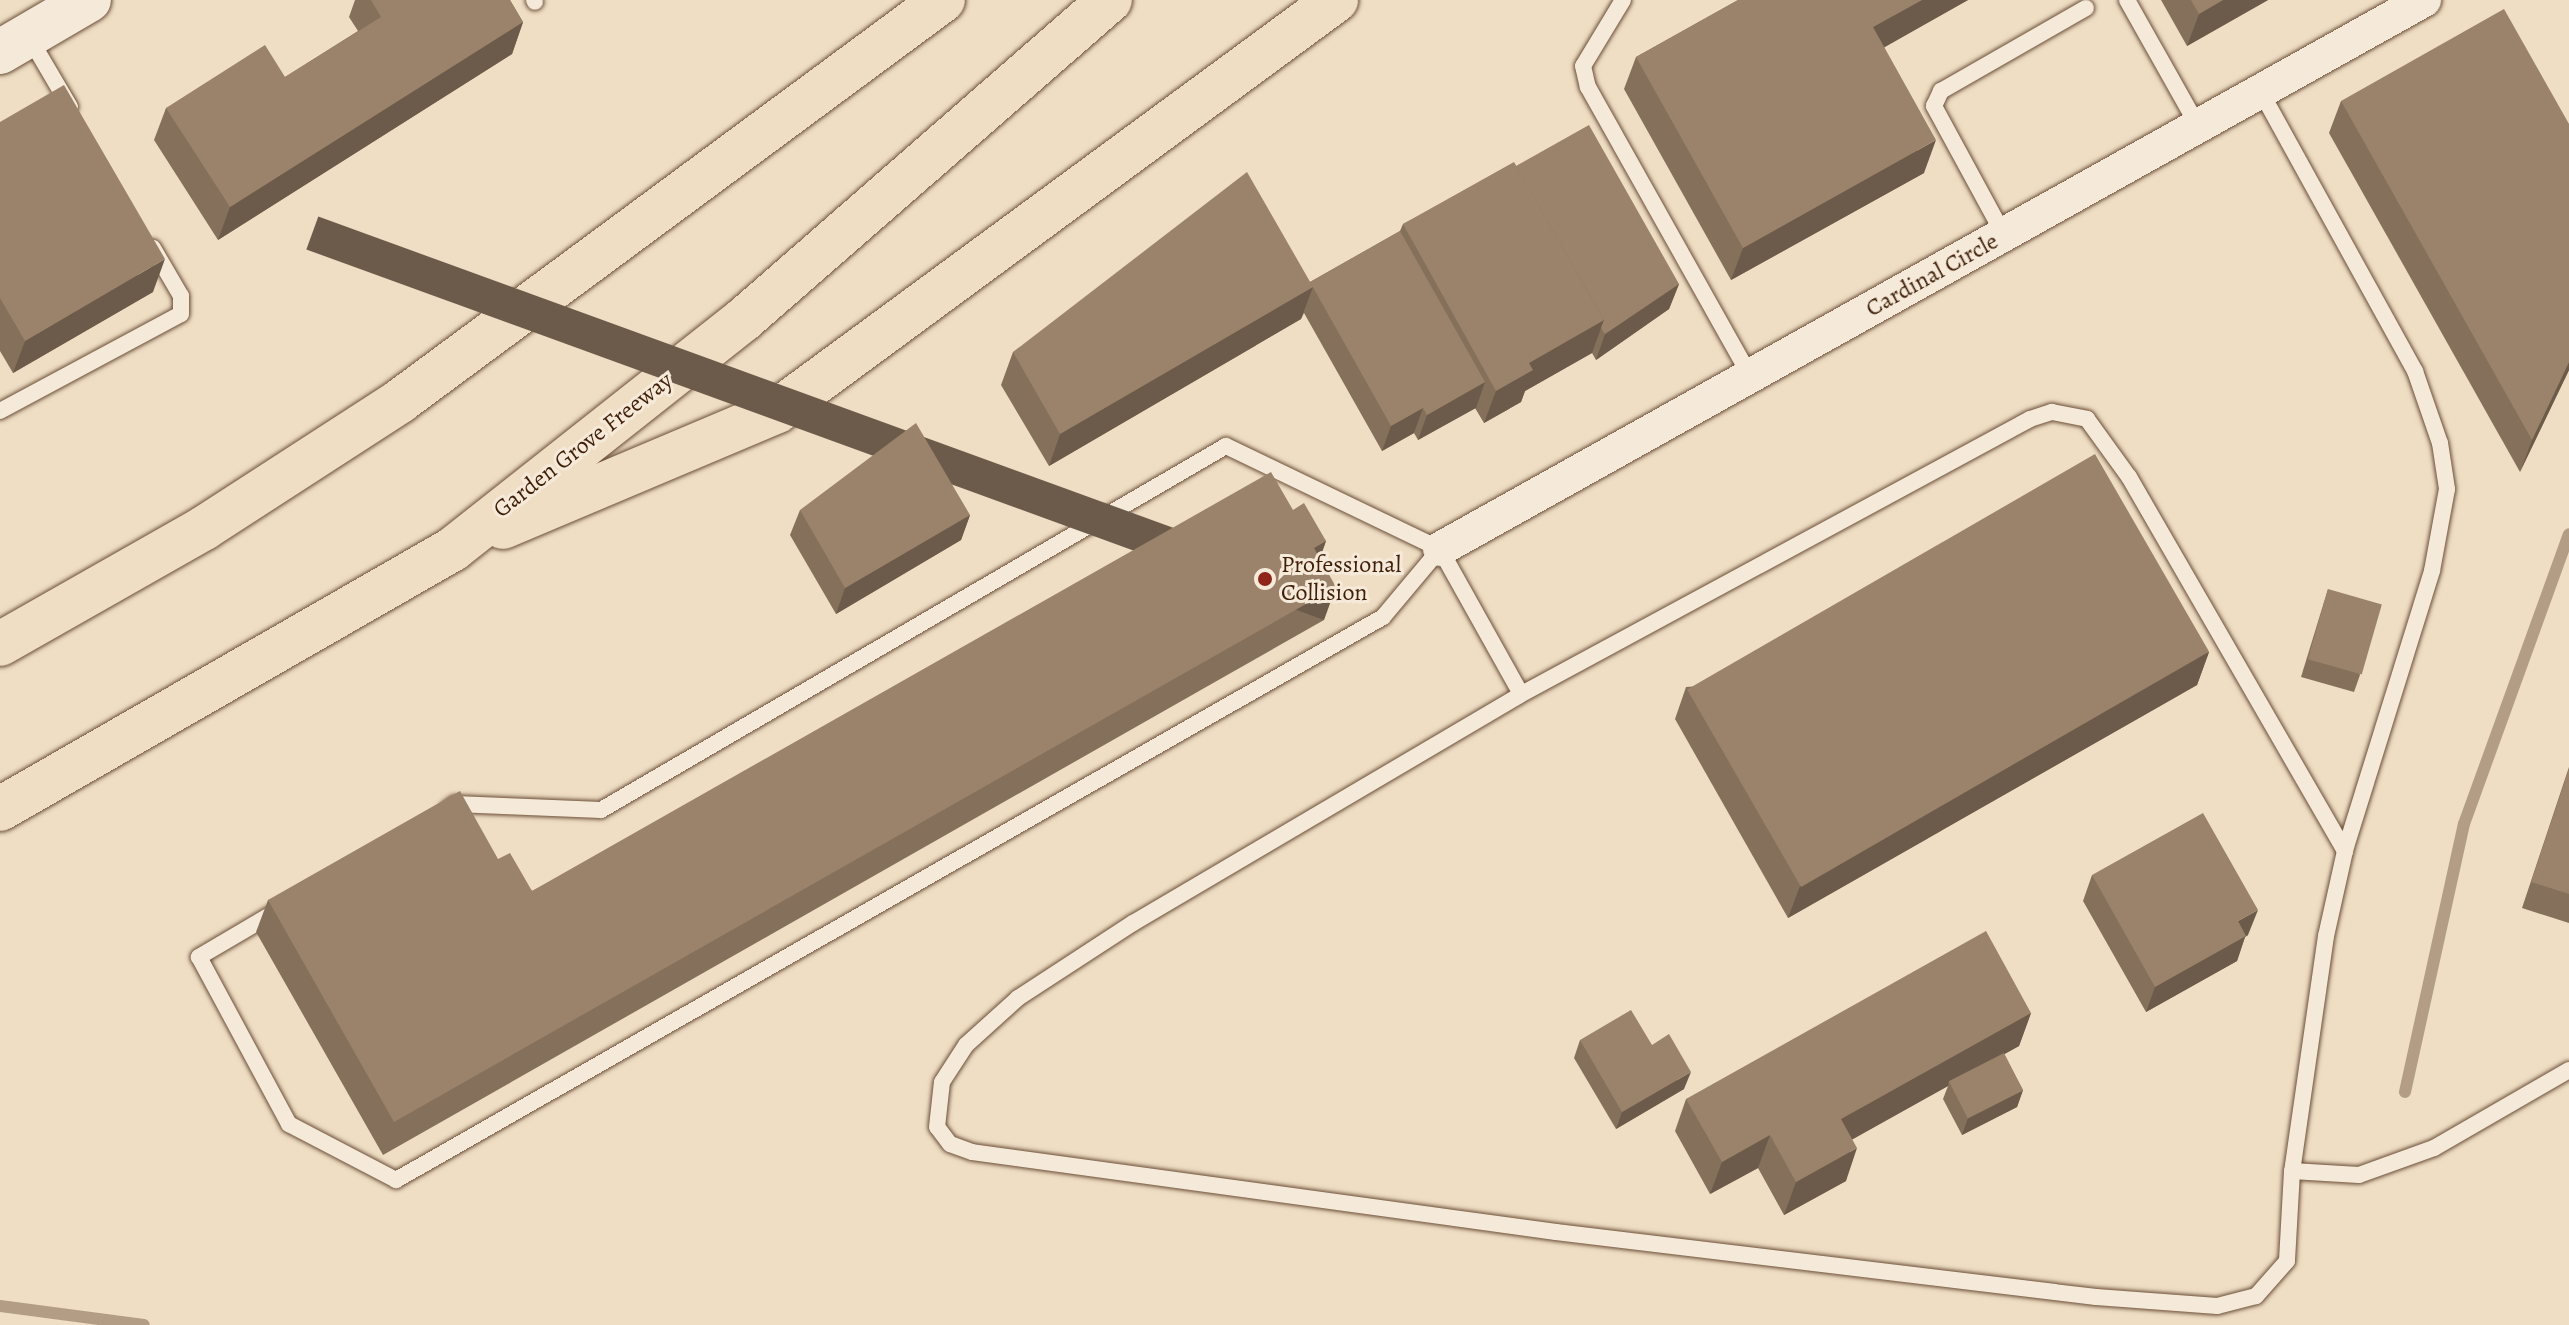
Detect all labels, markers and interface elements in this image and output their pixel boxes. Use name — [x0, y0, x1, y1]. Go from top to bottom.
street label: Cardinal Circle — [1861, 227, 2003, 323]
street label: Garden Grove Freeway — [488, 366, 678, 524]
place label: Professional Collision — [1281, 551, 1401, 607]
marker: Professional Collision — [1256, 570, 1274, 588]

